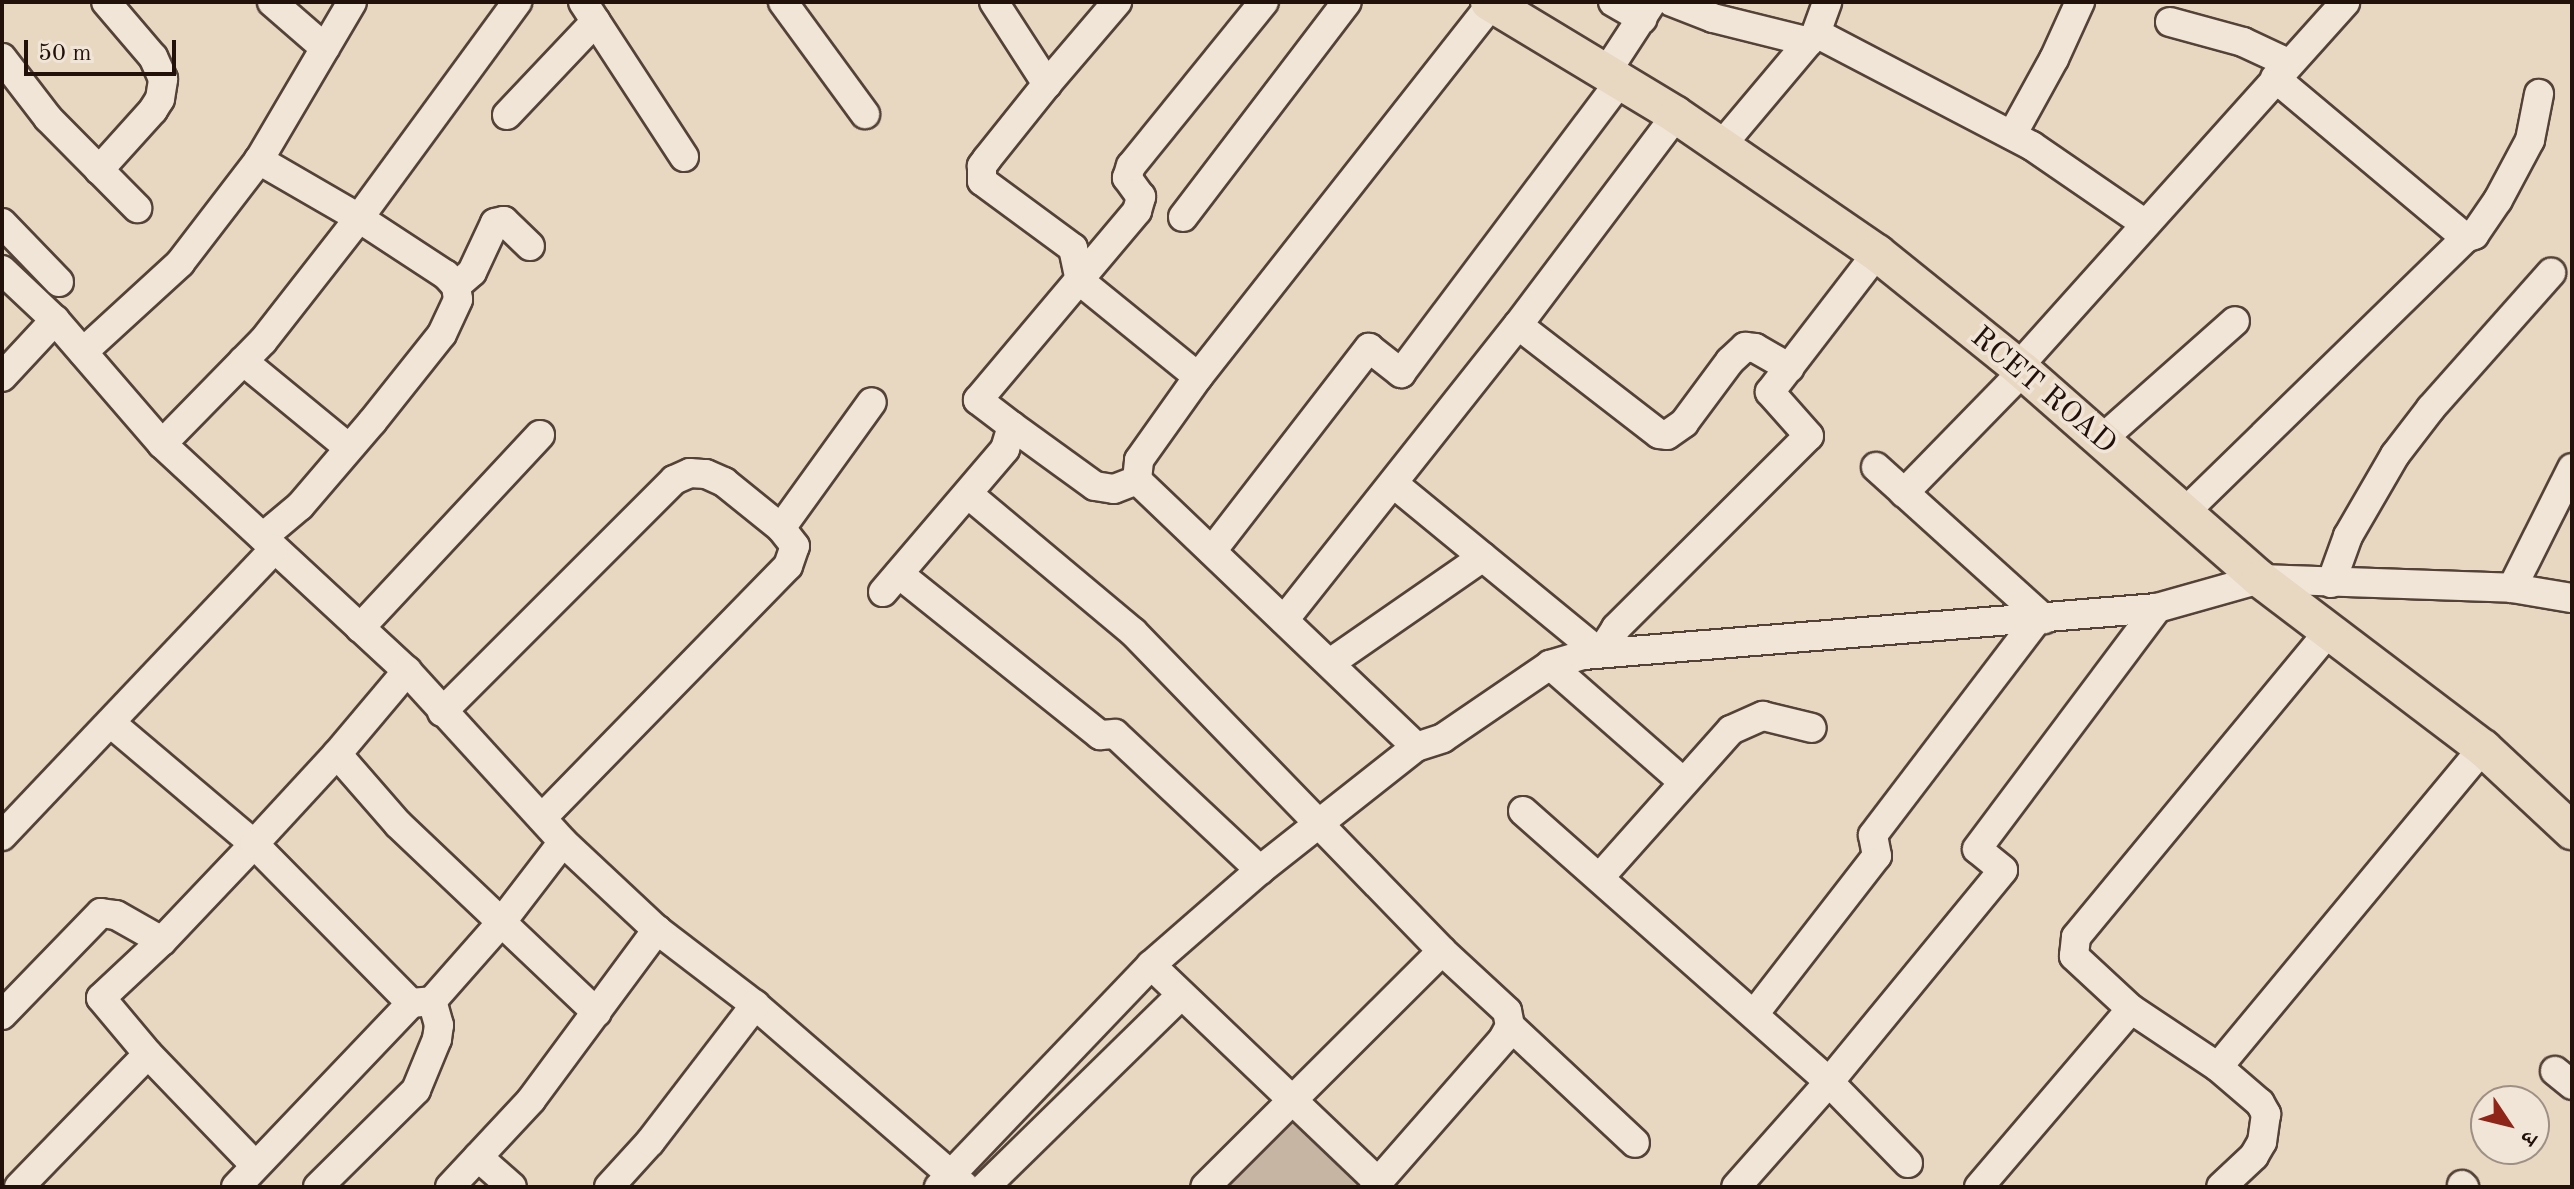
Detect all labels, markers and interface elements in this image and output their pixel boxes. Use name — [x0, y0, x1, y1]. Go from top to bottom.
scale bar — [28, 24, 180, 74]
text: 50 m — [38, 42, 92, 66]
street label: RCET ROAD — [1963, 320, 2123, 462]
north arrow — [2470, 1085, 2550, 1165]
text: उ — [2516, 1127, 2540, 1149]

